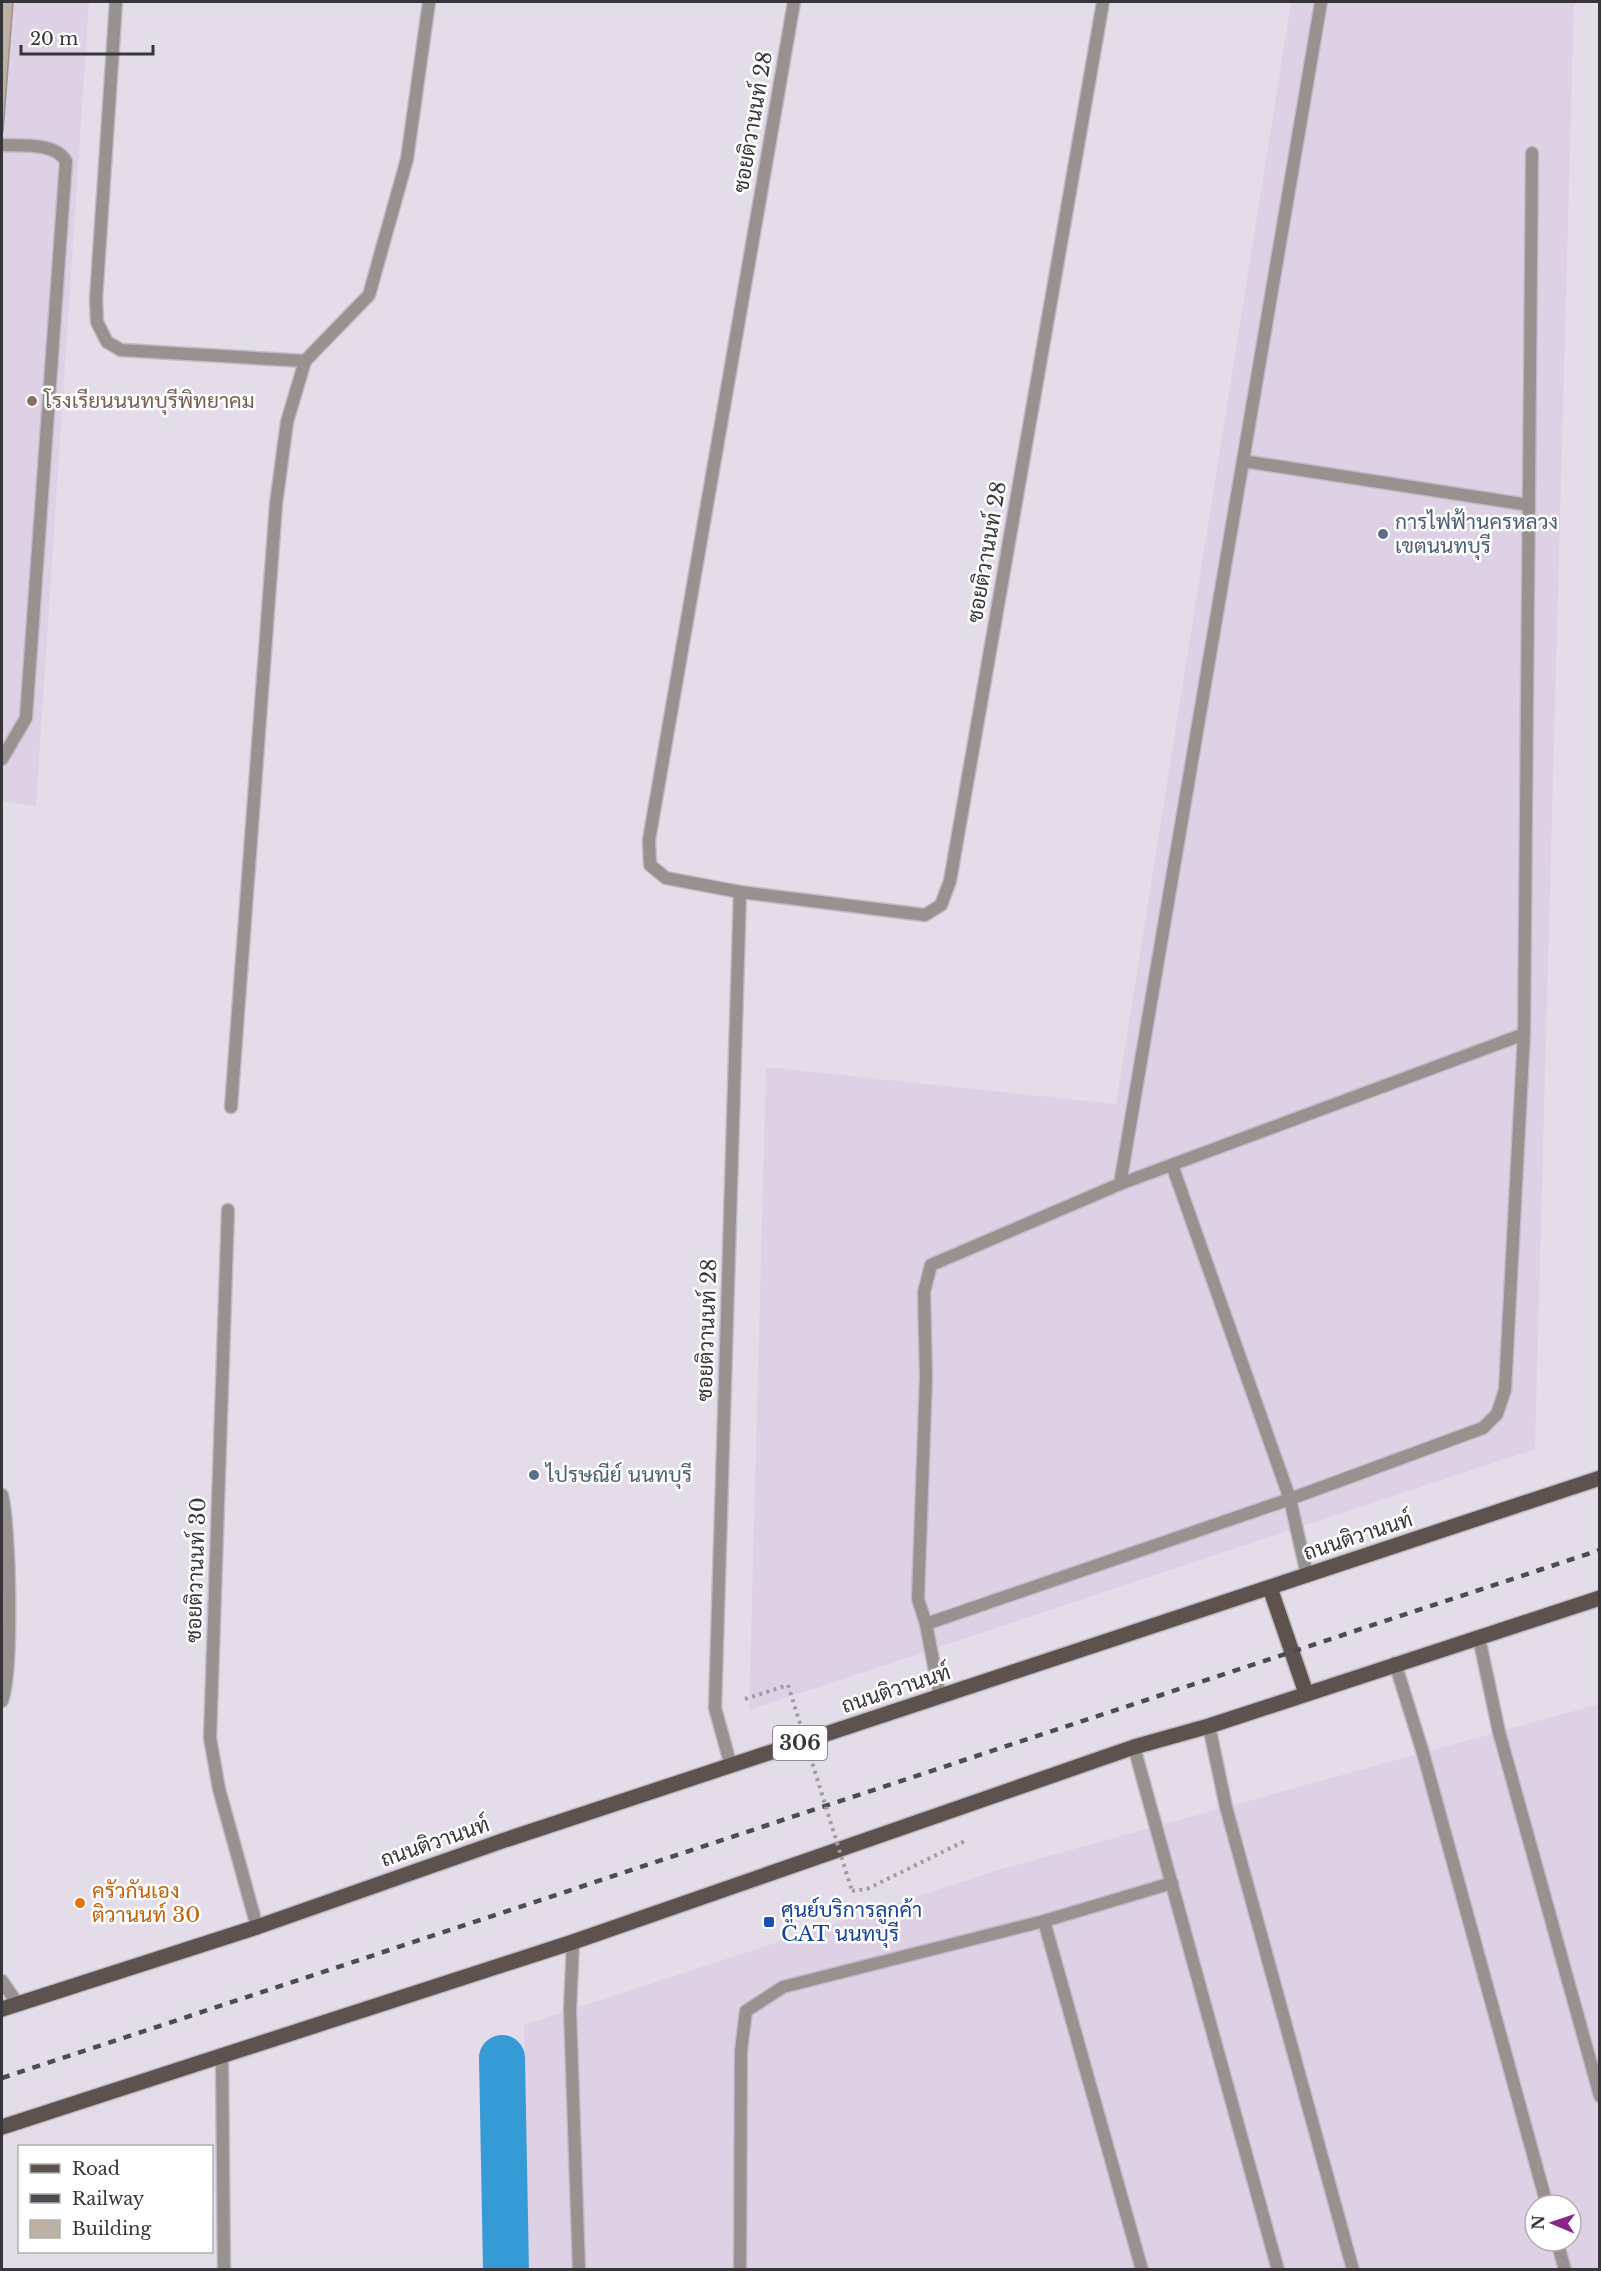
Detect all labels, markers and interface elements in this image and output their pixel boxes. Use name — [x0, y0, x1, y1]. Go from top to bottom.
scale bar — [21, 18, 153, 56]
text: 20 m — [30, 28, 78, 50]
street label: ซอยติวานนท์ 28 — [727, 49, 778, 195]
place label: โรงเรียนนนทบุรีพิทยาคม — [43, 388, 255, 415]
marker: โรงเรียนนนทบุรีพิทยาคม — [25, 394, 39, 408]
street label: ซอยติวานนท์ 28 — [961, 479, 1012, 625]
place label: การไฟฟ้านครหลวง เขตนนทบุรี — [1395, 508, 1558, 560]
marker: การไฟฟ้านครหลวง เขตนนทบุรี — [1376, 527, 1390, 541]
street label: ซอยติวานนท์ 28 — [691, 1258, 722, 1402]
place label: ไปรษณีย์ นนทบุรี — [544, 1461, 692, 1489]
marker: ไปรษณีย์ นนทบุรี — [527, 1468, 541, 1482]
street label: ซอยติวานนท์ 30 — [179, 1497, 212, 1643]
street label: ถนนติวานนท์ — [1300, 1505, 1416, 1566]
street label: ถนนติวานนท์ — [838, 1658, 954, 1719]
road number: 306 — [773, 1726, 827, 1760]
street label: ถนนติวานนท์ — [377, 1810, 493, 1873]
place label: ครัวกันเอง ติวานนท์ 30 — [92, 1878, 200, 1928]
marker: ครัวกันเอง ติวานนท์ 30 — [73, 1896, 87, 1910]
place label: ศูนย์บริการลูกค้า CAT นนทบุรี — [781, 1896, 922, 1948]
marker: ศูนย์บริการลูกค้า CAT นนทบุรี — [762, 1915, 776, 1929]
legend — [18, 2145, 213, 2253]
text: Road — [72, 2158, 120, 2180]
text: Railway — [72, 2188, 145, 2210]
north arrow — [1523, 2193, 1583, 2253]
text: N — [1528, 2215, 1548, 2230]
text: Building — [72, 2218, 151, 2240]

